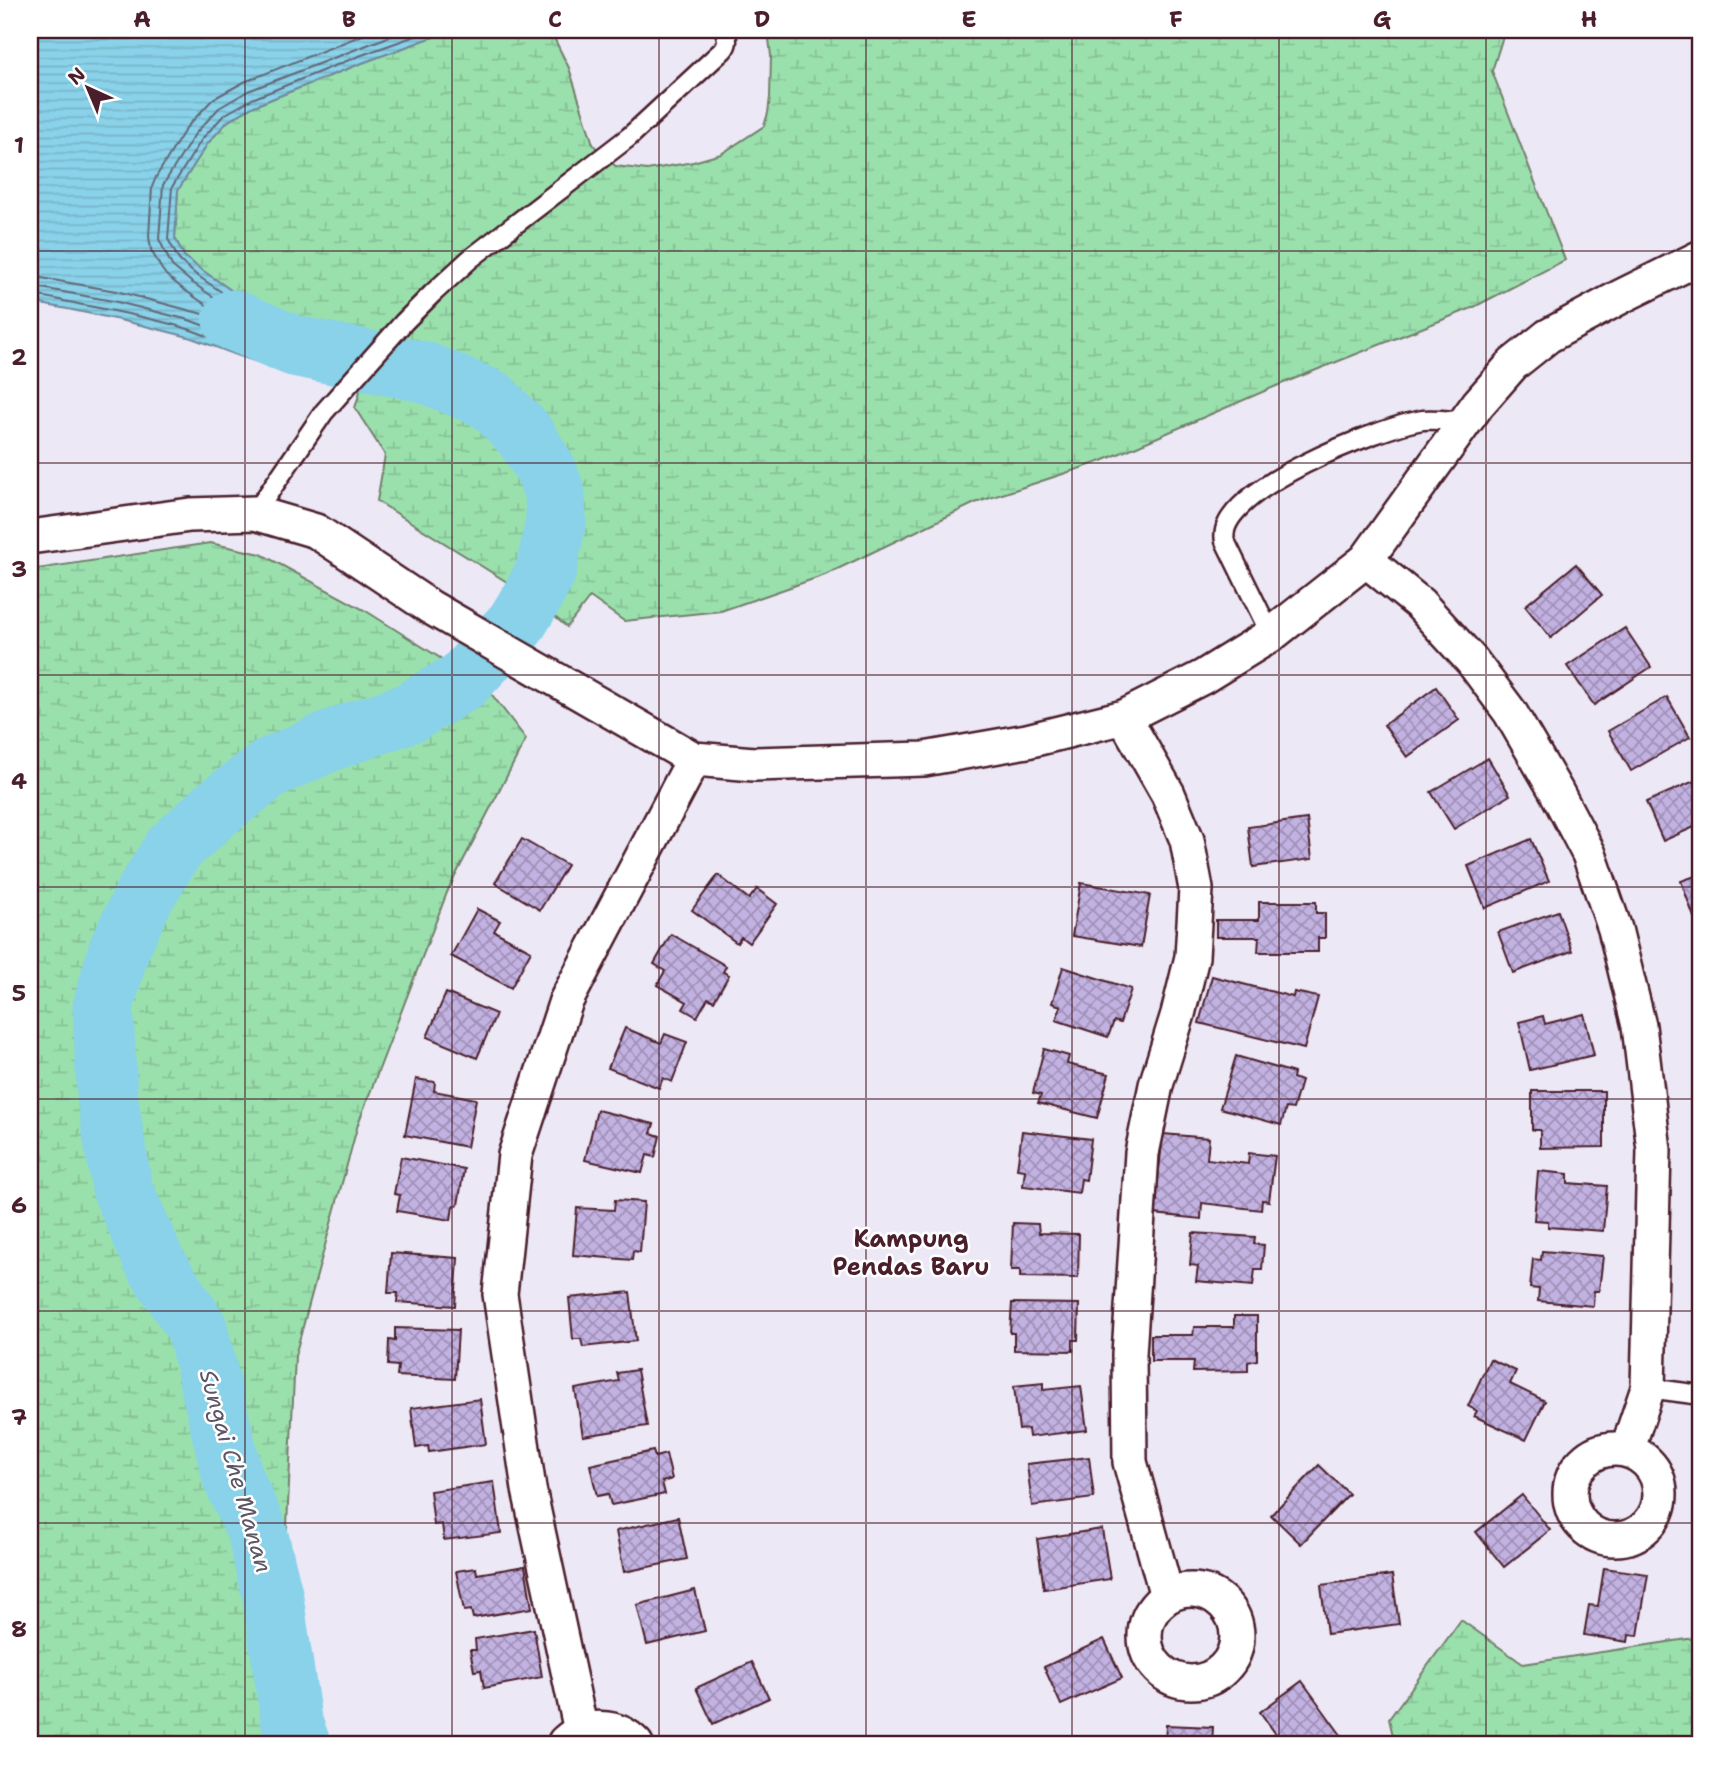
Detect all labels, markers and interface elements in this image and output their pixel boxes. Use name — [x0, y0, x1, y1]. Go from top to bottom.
text: A — [133, 4, 151, 34]
text: B — [342, 4, 356, 34]
text: C — [548, 4, 562, 34]
text: D — [754, 4, 770, 34]
text: E — [961, 4, 977, 34]
text: F — [1169, 4, 1183, 34]
text: G — [1373, 4, 1392, 34]
text: H — [1581, 4, 1597, 34]
north arrow — [52, 52, 122, 122]
text: N — [62, 62, 91, 90]
text: 1 — [14, 130, 24, 160]
text: 2 — [11, 342, 27, 372]
text: 3 — [11, 554, 27, 584]
text: 4 — [11, 766, 27, 796]
text: 5 — [12, 978, 26, 1008]
text: 6 — [11, 1190, 27, 1220]
district label: Kampung Pendas Baru — [833, 1223, 989, 1283]
water label: Sungai Che Manan — [193, 1366, 279, 1576]
text: 7 — [11, 1402, 27, 1432]
text: 8 — [11, 1614, 27, 1644]

